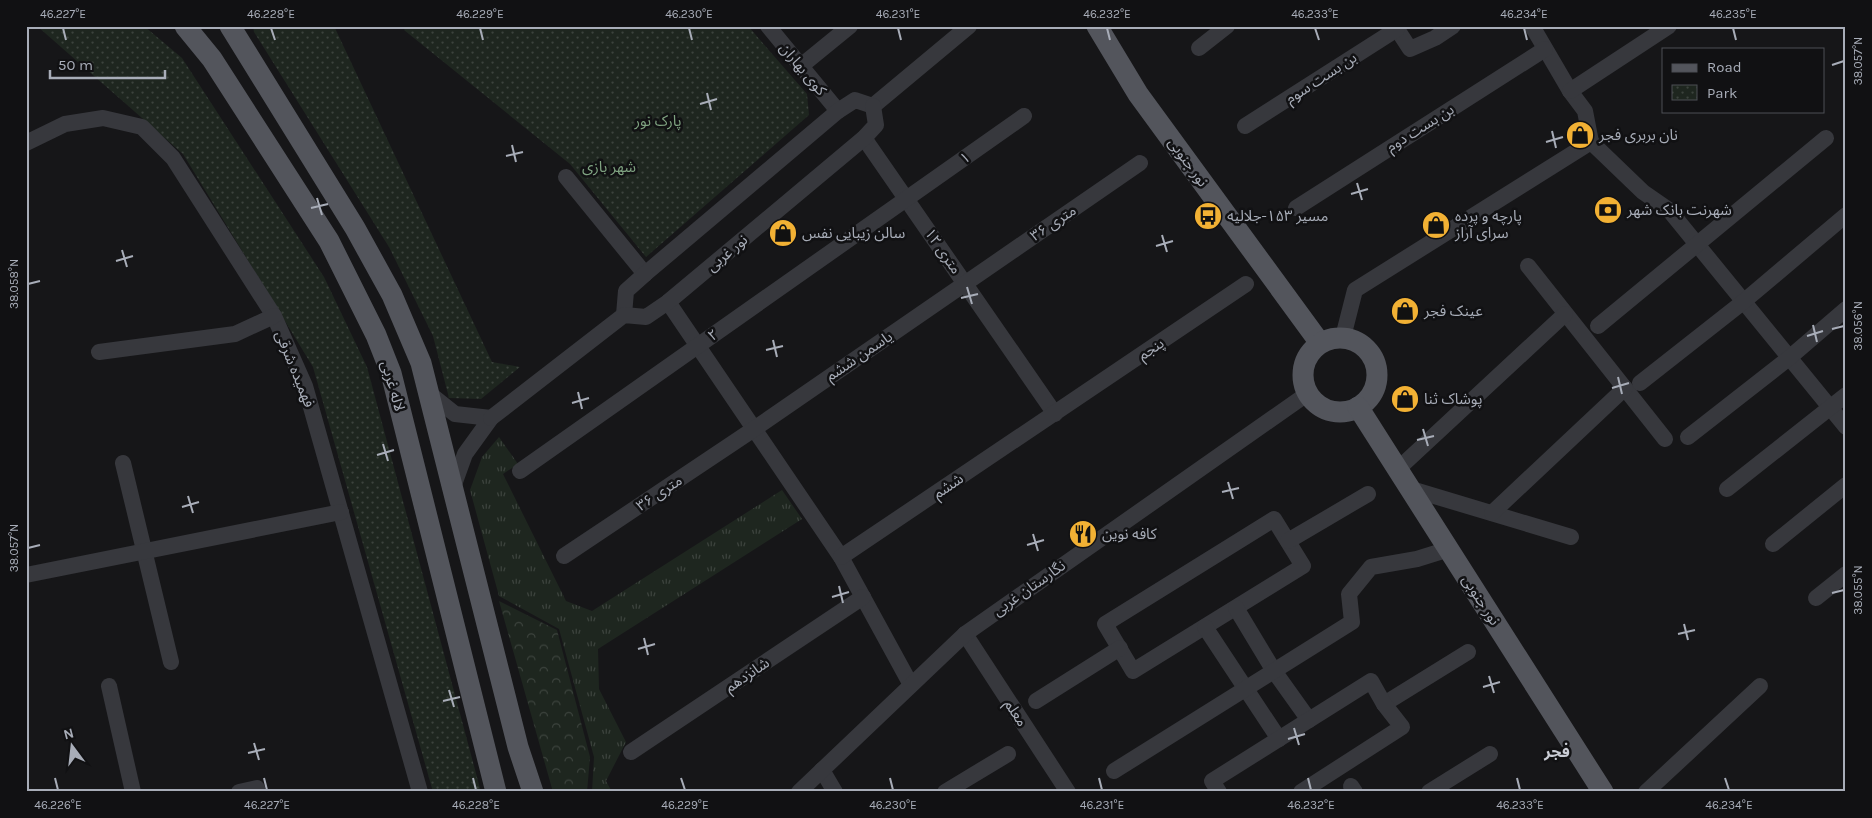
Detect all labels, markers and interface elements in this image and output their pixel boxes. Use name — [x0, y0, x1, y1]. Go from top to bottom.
text: 46.227°E — [40, 7, 86, 21]
text: 46.228°E — [247, 7, 295, 21]
text: 46.229°E — [456, 7, 504, 21]
text: 46.230°E — [665, 7, 713, 21]
text: 46.231°E — [876, 7, 920, 21]
text: 46.232°E — [1083, 7, 1131, 21]
text: 46.233°E — [1291, 7, 1339, 21]
text: 46.234°E — [1500, 7, 1548, 21]
text: 46.235°E — [1709, 7, 1757, 21]
text: 38.057°N — [1851, 37, 1865, 85]
street label: کوی بهاران — [776, 39, 831, 100]
scale bar — [50, 48, 165, 80]
street label: بن بست سوم — [1282, 48, 1361, 109]
legend — [1662, 48, 1824, 112]
text: 50 m — [58, 56, 93, 74]
text: Road — [1707, 58, 1742, 76]
text: Park — [1707, 84, 1737, 102]
street label: بن بست دوم — [1383, 100, 1458, 158]
park label: پارک نور — [633, 112, 682, 131]
shop icon: نان بربری فجر — [1565, 120, 1595, 150]
place label: نان بربری فجر — [1598, 126, 1678, 144]
street label: نور جنوبی — [1164, 134, 1212, 190]
street label: ۱ — [956, 148, 974, 168]
park label: شهر بازی — [582, 158, 636, 176]
bank icon: شهرنت بانک شهر — [1593, 195, 1623, 225]
street label: ۳۶ متری — [1027, 201, 1079, 245]
bus stop icon: مسیر ۱۵۳-جلالیه — [1193, 201, 1223, 231]
place label: شهرنت بانک شهر — [1626, 201, 1732, 219]
place label: مسیر ۱۵۳-جلالیه — [1227, 207, 1328, 225]
place label: پارچه و پرده سرای آراز — [1454, 207, 1522, 242]
shop icon: پارچه و پرده سرای آراز — [1421, 210, 1451, 240]
shop icon: سالن زیبایی نفس — [768, 218, 798, 248]
place label: سالن زیبایی نفس — [802, 224, 905, 242]
street label: ۱۲ متری — [921, 225, 965, 277]
street label: نور غربی — [703, 231, 751, 275]
text: 38.058°N — [7, 259, 21, 309]
shop icon: عینک فجر — [1390, 296, 1420, 326]
text: 38.056°N — [1851, 301, 1865, 351]
place label: عینک فجر — [1423, 302, 1483, 320]
street label: ۲ — [704, 325, 722, 345]
street label: یاسمن ششم — [822, 327, 897, 387]
street label: فهمیده شرقی — [271, 328, 319, 410]
street label: پنجم — [1135, 334, 1169, 366]
street label: لاله غربی — [377, 359, 409, 413]
shop icon: پوشاک ثنا — [1390, 384, 1420, 414]
place label: پوشاک ثنا — [1424, 390, 1482, 409]
street label: ششم — [929, 469, 968, 504]
street label: ۳۶ متری — [633, 471, 685, 515]
restaurant icon: کافه نوین — [1068, 519, 1098, 549]
text: 38.057°N — [7, 524, 21, 572]
place label: کافه نوین — [1102, 525, 1157, 543]
street label: نگارستان غربی — [989, 556, 1069, 620]
text: 38.055°N — [1851, 565, 1865, 615]
street label: نور جنوبی — [1458, 571, 1504, 629]
street label: شانزدهم — [721, 653, 774, 698]
street label: معلم — [999, 696, 1031, 731]
north arrow — [48, 720, 98, 770]
text: N — [62, 724, 76, 743]
district label: فجر — [1543, 742, 1570, 761]
text: 46.226°E — [34, 798, 82, 812]
text: 46.227°E — [244, 798, 290, 812]
text: 46.228°E — [452, 798, 500, 812]
text: 46.229°E — [661, 798, 709, 812]
text: 46.230°E — [869, 798, 917, 812]
text: 46.231°E — [1080, 798, 1124, 812]
text: 46.232°E — [1287, 798, 1335, 812]
text: 46.233°E — [1496, 798, 1544, 812]
text: 46.234°E — [1705, 798, 1753, 812]

